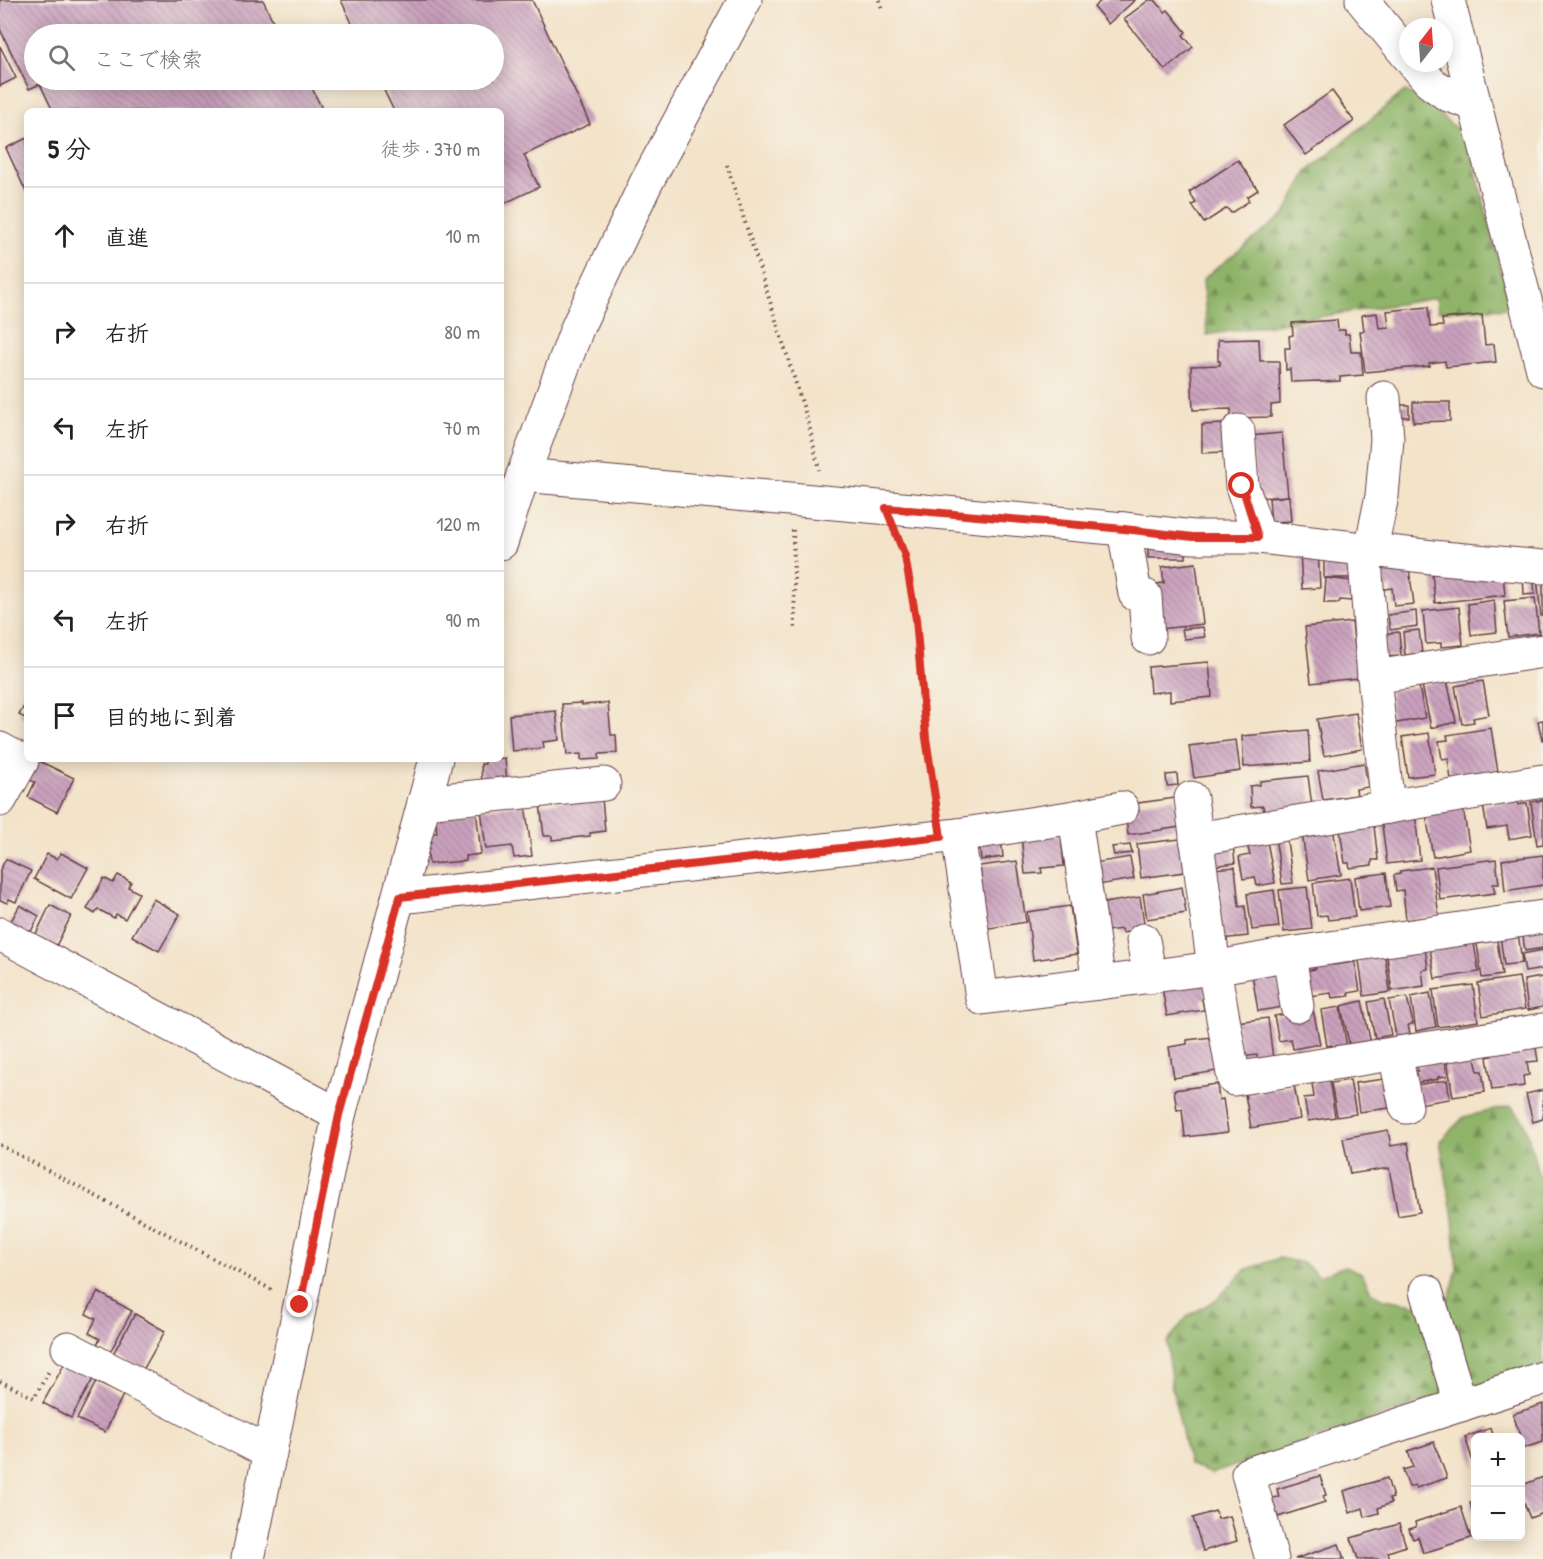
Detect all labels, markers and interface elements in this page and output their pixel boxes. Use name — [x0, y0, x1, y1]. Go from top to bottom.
north arrow — [1399, 18, 1453, 72]
search box — [24, 24, 504, 90]
icon: search — [45, 41, 78, 74]
text: ここで検索 — [93, 44, 203, 74]
text: 5 分 — [48, 131, 91, 166]
text: 徒歩 · 370 m — [381, 135, 480, 162]
icon: ahead — [48, 219, 81, 252]
text: 直進 — [105, 222, 149, 252]
text: 10 m — [446, 222, 480, 249]
icon: right — [48, 315, 81, 348]
text: 右折 — [105, 318, 149, 348]
text: 80 m — [444, 318, 480, 345]
icon: left — [48, 411, 81, 444]
text: 左折 — [105, 414, 149, 444]
text: 70 m — [443, 414, 480, 441]
route start — [1228, 472, 1254, 498]
icon: right — [48, 507, 81, 540]
text: 右折 — [105, 510, 149, 540]
text: 120 m — [436, 510, 480, 537]
icon: left — [48, 603, 81, 636]
text: 左折 — [105, 606, 149, 636]
text: 90 m — [446, 606, 480, 633]
icon: arrive — [48, 699, 81, 732]
text: 目的地に到着 — [105, 702, 237, 732]
route end — [286, 1291, 312, 1317]
map controls — [1471, 1433, 1525, 1541]
button: + — [1471, 1433, 1525, 1487]
button: − — [1471, 1487, 1525, 1541]

